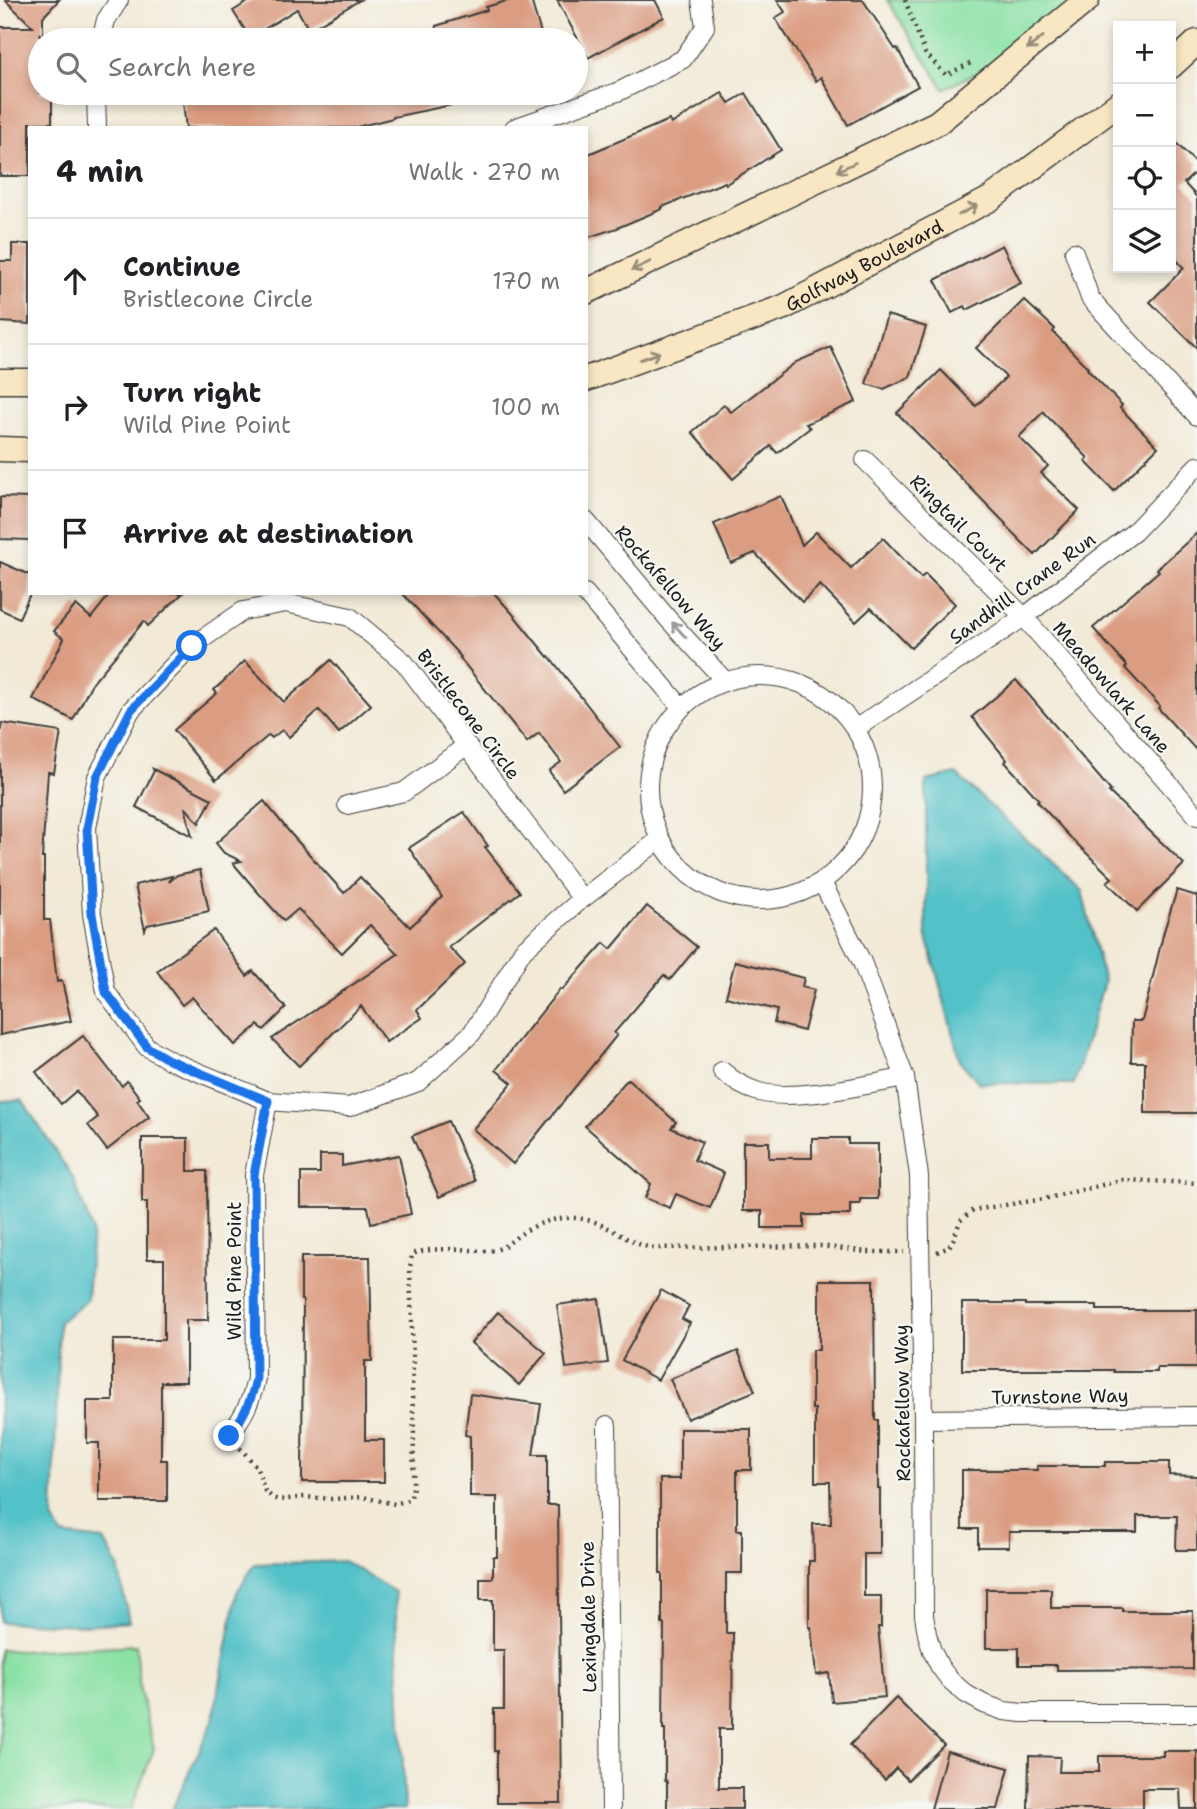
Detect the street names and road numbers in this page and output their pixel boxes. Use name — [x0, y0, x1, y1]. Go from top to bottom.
street label: Golfway Boulevard — [781, 214, 948, 317]
street label: Ringtail Court — [904, 469, 1013, 578]
street label: Rockafellow Way — [610, 520, 732, 655]
street label: Sandhill Crane Run — [944, 527, 1100, 650]
street label: Meadowlark Lane — [1047, 616, 1176, 759]
street label: Bristlecone Circle — [411, 644, 526, 785]
street label: Wild Pine Point — [222, 1202, 247, 1340]
street label: Rockafellow Way — [889, 1324, 916, 1482]
street label: Turnstone Way — [991, 1383, 1129, 1410]
street label: Lexingdale Drive — [575, 1541, 602, 1693]

